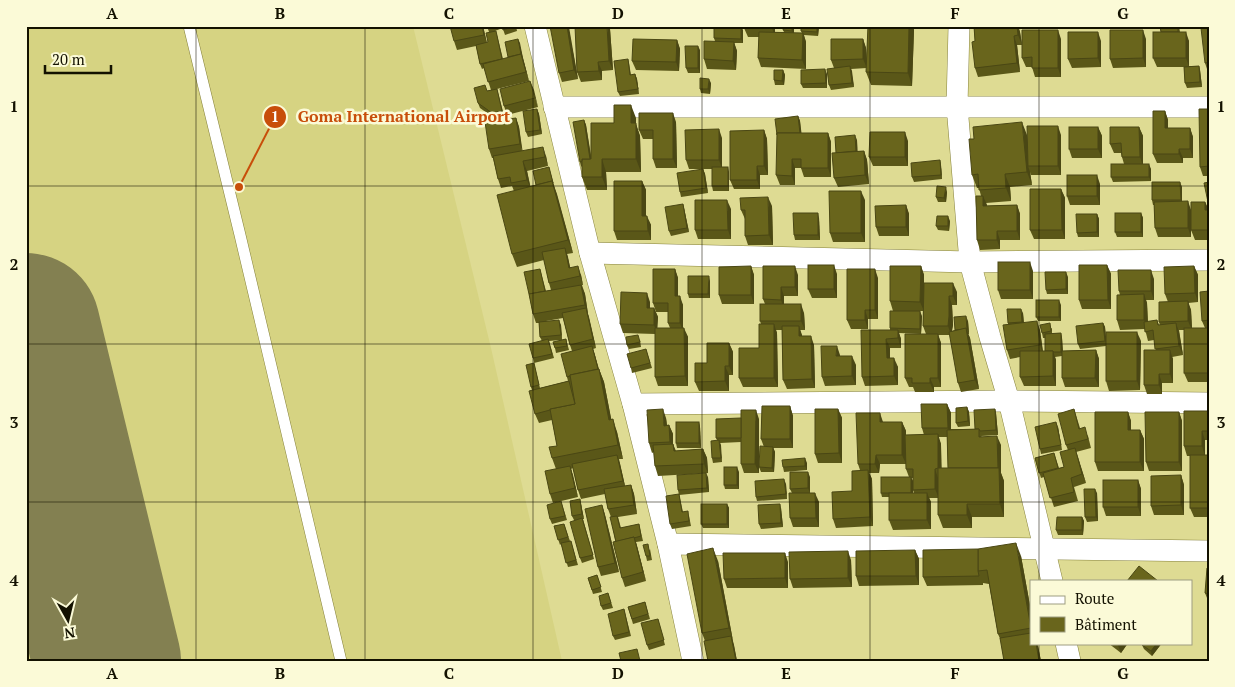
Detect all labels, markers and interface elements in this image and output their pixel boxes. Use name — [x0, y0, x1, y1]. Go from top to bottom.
text: A — [106, 2, 118, 24]
text: B — [275, 2, 285, 24]
text: C — [444, 2, 454, 24]
text: D — [612, 2, 624, 24]
text: E — [781, 2, 791, 24]
text: F — [950, 2, 960, 24]
text: G — [1117, 2, 1129, 24]
scale bar — [45, 42, 111, 74]
text: 20 m — [52, 49, 85, 69]
text: 1 — [9, 95, 19, 117]
text: 1 — [1216, 95, 1226, 117]
callout: Goma International Airport — [262, 101, 520, 132]
text: Goma International Airport — [298, 105, 511, 127]
text: 1 — [271, 106, 279, 126]
text: 2 — [9, 253, 19, 275]
text: 2 — [1216, 253, 1226, 275]
text: 3 — [9, 411, 19, 433]
text: 3 — [1216, 411, 1226, 433]
text: 4 — [9, 569, 19, 591]
text: 4 — [1216, 569, 1226, 591]
legend — [1030, 580, 1192, 644]
text: Route — [1075, 588, 1114, 608]
north arrow — [42, 594, 92, 644]
text: Bâtiment — [1075, 614, 1137, 634]
text: N — [63, 623, 76, 644]
text: A — [106, 662, 118, 684]
text: B — [275, 662, 285, 684]
text: C — [444, 662, 454, 684]
text: D — [612, 662, 624, 684]
text: E — [781, 662, 791, 684]
text: F — [950, 662, 960, 684]
text: G — [1117, 662, 1129, 684]

